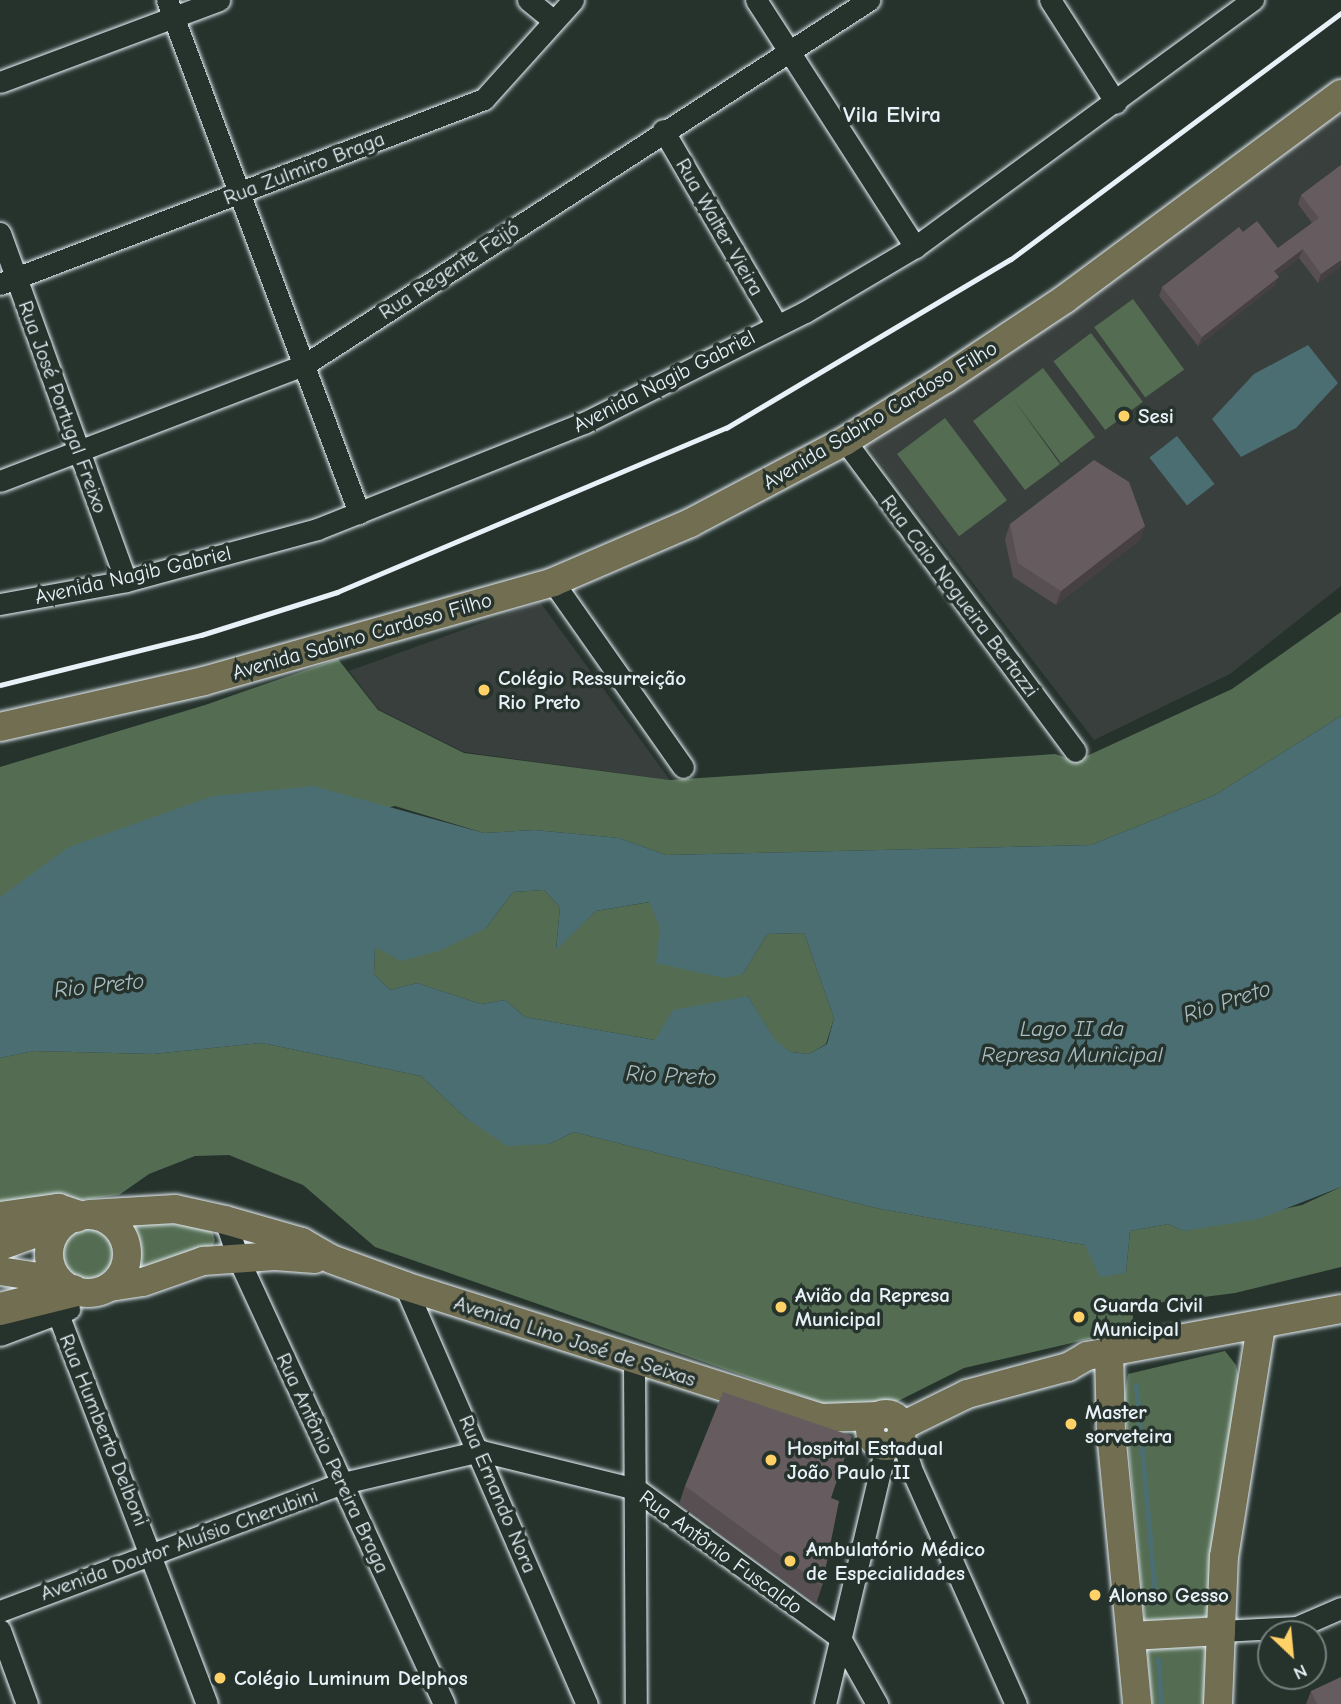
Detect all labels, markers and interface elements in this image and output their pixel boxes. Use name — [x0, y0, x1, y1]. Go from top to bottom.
district label: Vila Elvira — [843, 101, 941, 129]
street label: Rua Zulmiro Braga — [220, 126, 388, 210]
street label: Rua Walter Vieira — [670, 154, 770, 300]
street label: Rua Regente Feijó — [374, 215, 524, 325]
street label: Rua José Portugal Freixo — [13, 297, 113, 517]
street label: Avenida Nagib Gabriel — [569, 324, 759, 438]
street label: Avenida Sabino Cardoso Filho — [758, 335, 1002, 495]
place label: Sesi — [1138, 403, 1174, 429]
marker: Sesi — [1116, 408, 1132, 424]
street label: Rua Caio Nogueira Bertazzi — [876, 490, 1044, 702]
street label: Avenida Nagib Gabriel — [32, 540, 234, 610]
street label: Avenida Sabino Cardoso Filho — [229, 587, 495, 685]
place label: Colégio Ressurreição Rio Preto — [498, 665, 686, 715]
marker: Colégio Ressurreição Rio Preto — [476, 682, 492, 698]
water label: Rio Preto — [53, 968, 145, 1004]
water label: Rio Preto — [1180, 975, 1274, 1029]
water label: Lago II da Represa Municipal — [981, 1015, 1163, 1069]
water label: Rio Preto — [625, 1060, 717, 1092]
place label: Avião da Represa Municipal — [795, 1282, 950, 1332]
street label: Avenida Lino José de Seixas — [451, 1290, 699, 1392]
place label: Guarda Civil Municipal — [1093, 1292, 1203, 1342]
marker: Avião da Represa Municipal — [773, 1299, 789, 1315]
marker: Guarda Civil Municipal — [1071, 1309, 1087, 1325]
street label: Rua Humberto Delboni — [54, 1330, 154, 1530]
street label: Rua Antônio Pereira Braga — [271, 1349, 395, 1577]
place label: Master sorveteira — [1085, 1399, 1172, 1449]
street label: Rua Ernando Nora — [453, 1411, 543, 1577]
marker: Master sorveteira — [1063, 1416, 1079, 1432]
place label: Hospital Estadual João Paulo II — [787, 1435, 943, 1485]
marker: Hospital Estadual João Paulo II — [761, 1450, 781, 1470]
street label: Avenida Doutor Aluísio Cherubini — [37, 1482, 321, 1606]
street label: Rua Antônio Fuscaldo — [635, 1484, 807, 1620]
place label: Ambulatório Médico de Especialidades — [806, 1536, 985, 1586]
marker: Ambulatório Médico de Especialidades — [780, 1551, 800, 1571]
place label: Alonso Gesso — [1109, 1582, 1229, 1608]
marker: Alonso Gesso — [1087, 1587, 1103, 1603]
north arrow — [1257, 1620, 1327, 1690]
text: N — [1290, 1659, 1311, 1685]
place label: Colégio Luminum Delphos — [234, 1665, 468, 1691]
marker: Colégio Luminum Delphos — [212, 1670, 228, 1686]

